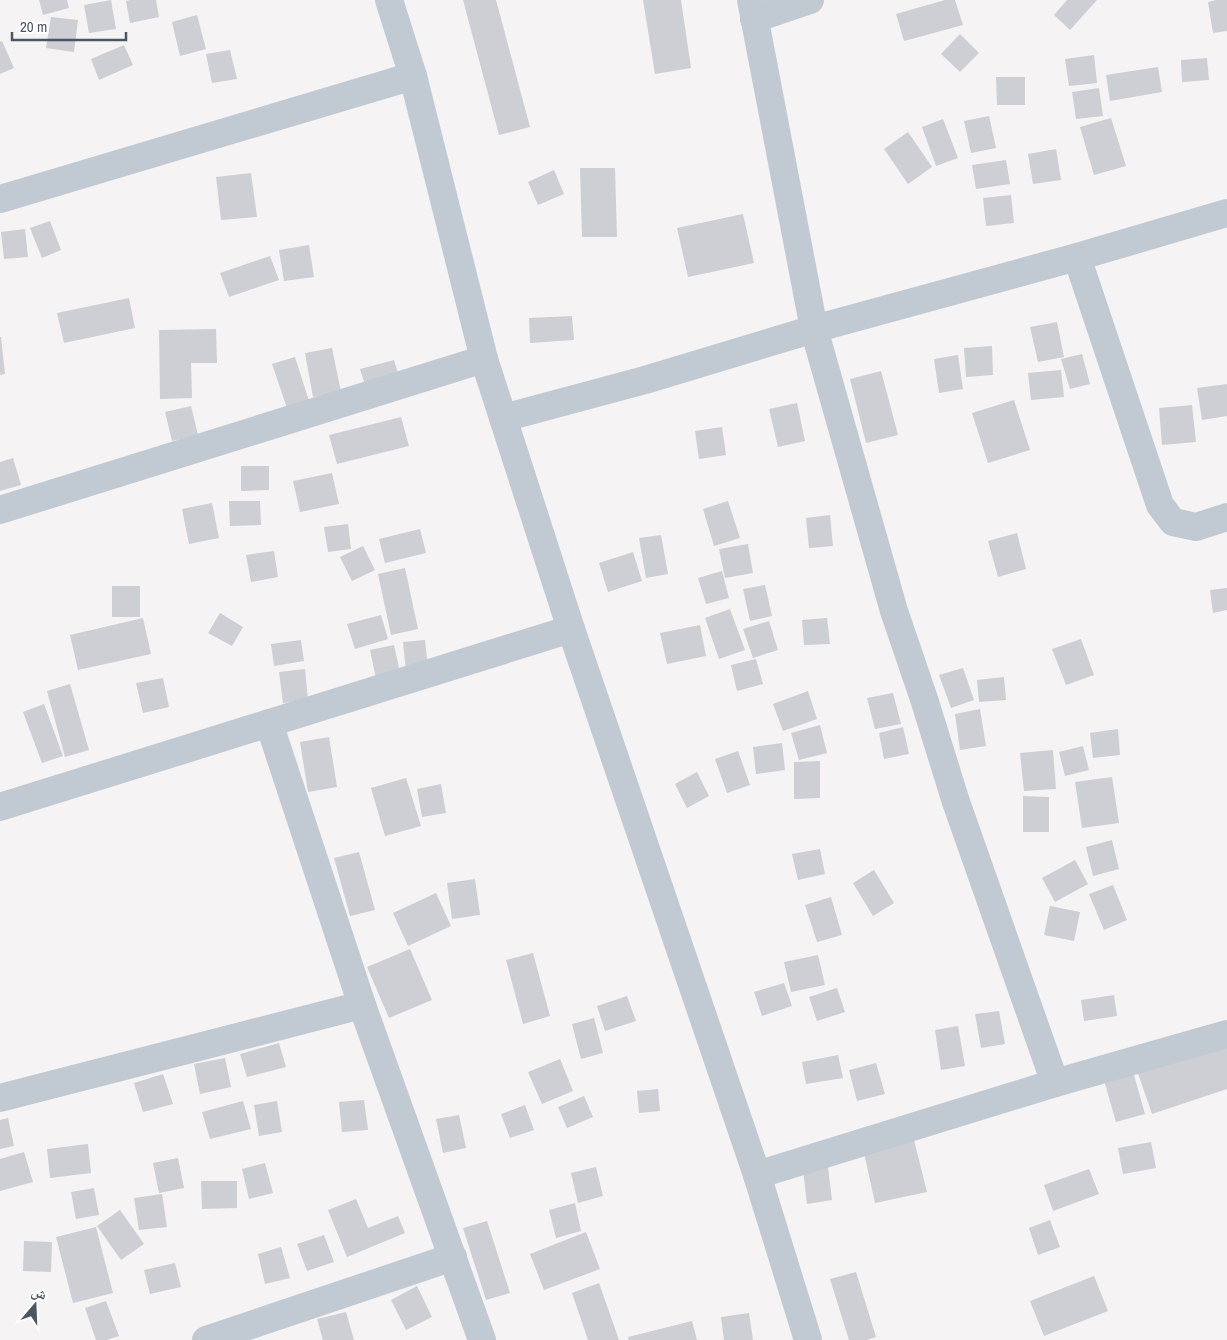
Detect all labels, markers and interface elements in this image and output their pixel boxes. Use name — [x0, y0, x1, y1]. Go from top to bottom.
scale bar — [12, 10, 126, 42]
text: 20 m — [20, 16, 47, 37]
north arrow — [10, 1280, 60, 1330]
text: ش — [29, 1282, 49, 1304]

